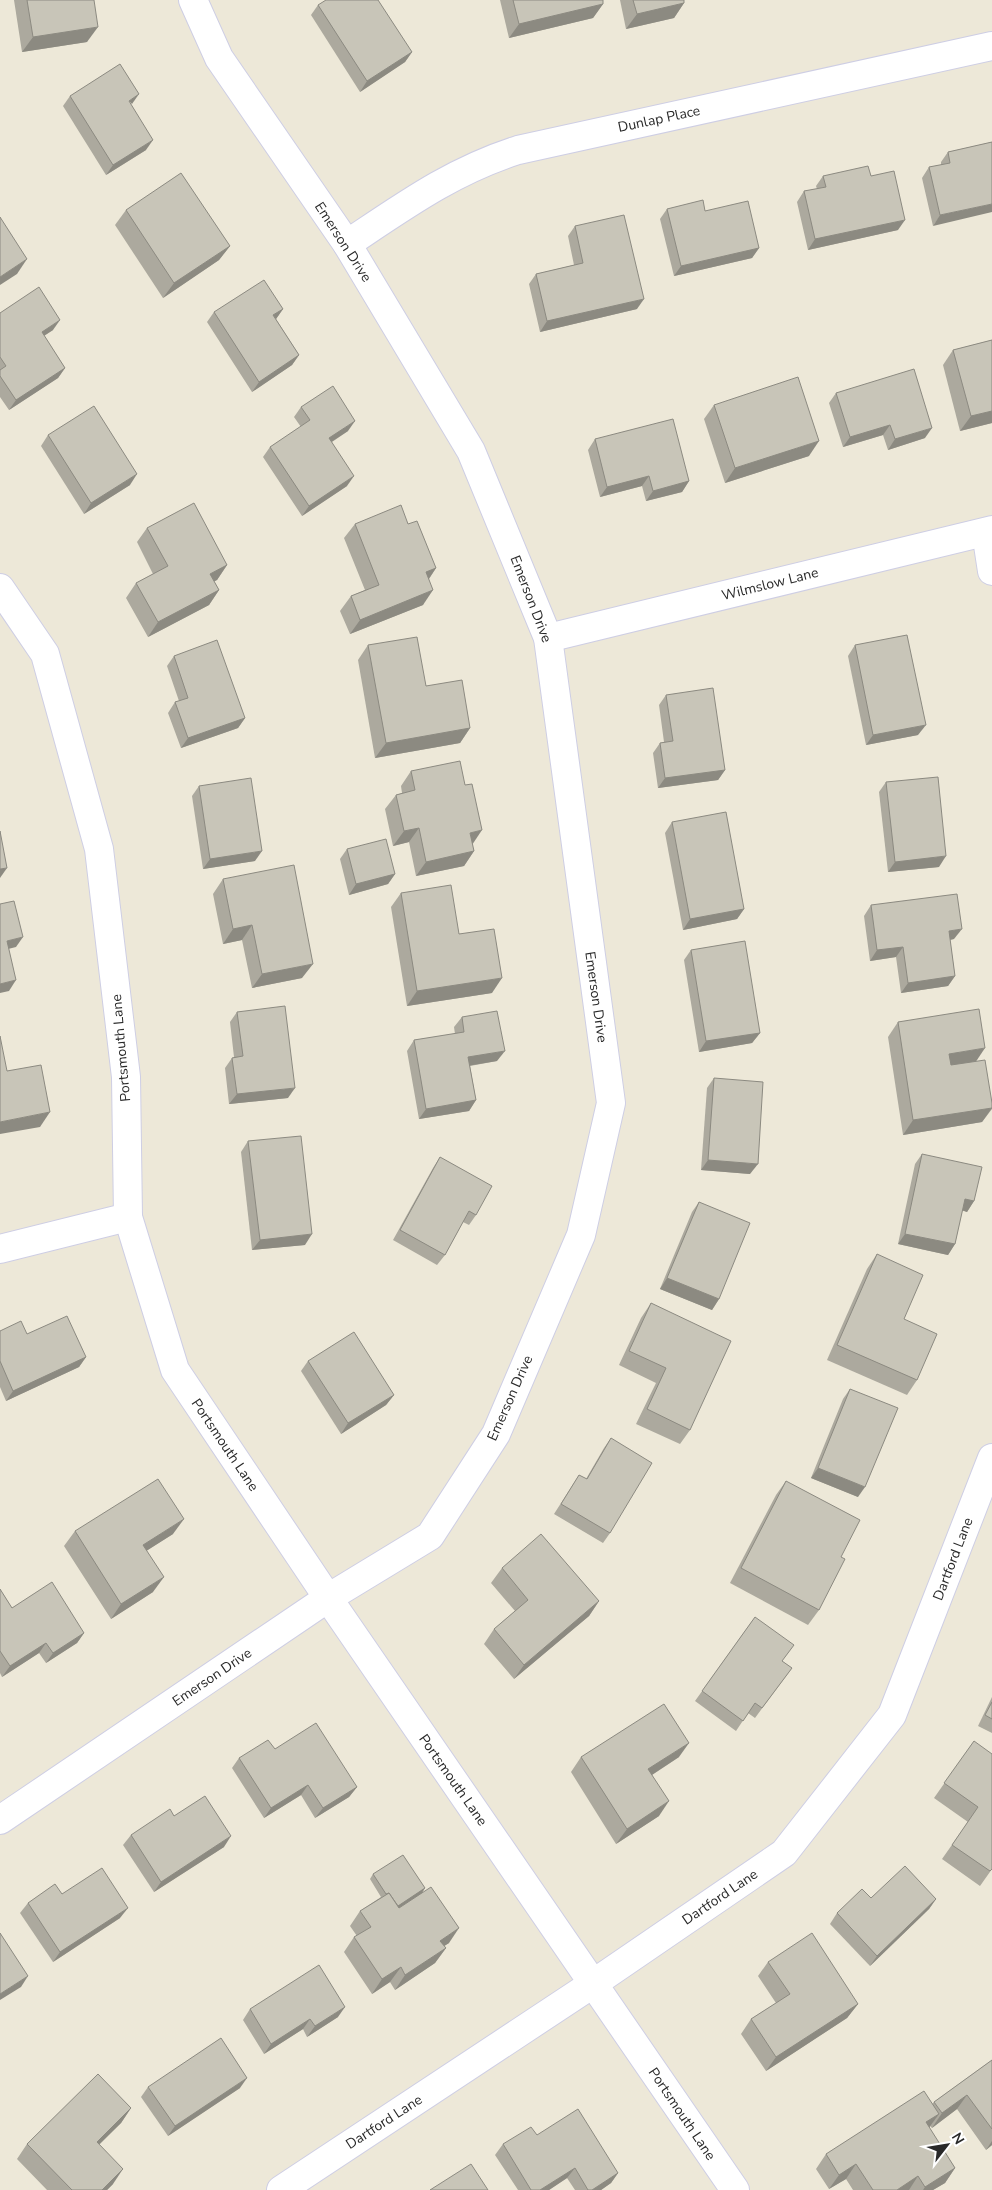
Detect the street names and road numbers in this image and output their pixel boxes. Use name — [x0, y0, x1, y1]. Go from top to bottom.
street label: Dunlap Place — [616, 101, 702, 137]
street label: Emerson Drive — [310, 198, 376, 286]
street label: Emerson Drive — [506, 553, 556, 645]
street label: Wilmslow Lane — [720, 563, 820, 605]
street label: Emerson Drive — [580, 950, 612, 1044]
street label: Portsmouth Lane — [107, 993, 135, 1103]
street label: Emerson Drive — [483, 1352, 537, 1444]
street label: Portsmouth Lane — [187, 1395, 263, 1495]
street label: Dartford Lane — [928, 1515, 978, 1603]
street label: Emerson Drive — [169, 1643, 255, 1711]
street label: Portsmouth Lane — [414, 1730, 492, 1830]
street label: Dartford Lane — [678, 1865, 762, 1929]
street label: Portsmouth Lane — [644, 2064, 720, 2164]
street label: Dartford Lane — [342, 2090, 426, 2154]

